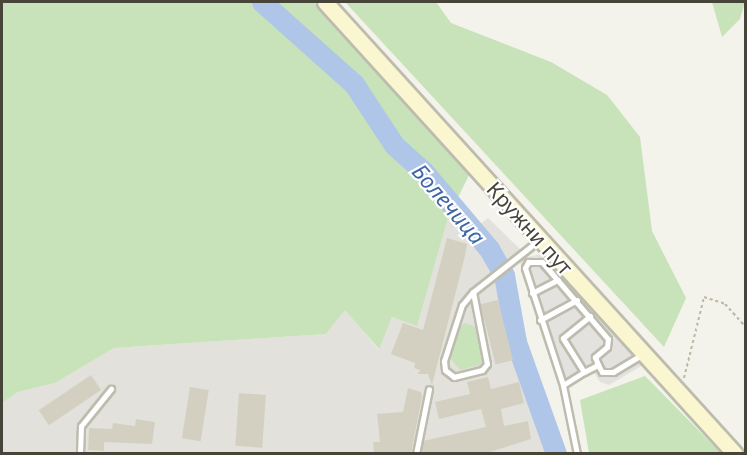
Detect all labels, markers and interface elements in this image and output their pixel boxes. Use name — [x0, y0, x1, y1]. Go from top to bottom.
water label: Болечица — [407, 158, 491, 250]
street label: Кружни пут — [482, 176, 578, 280]

